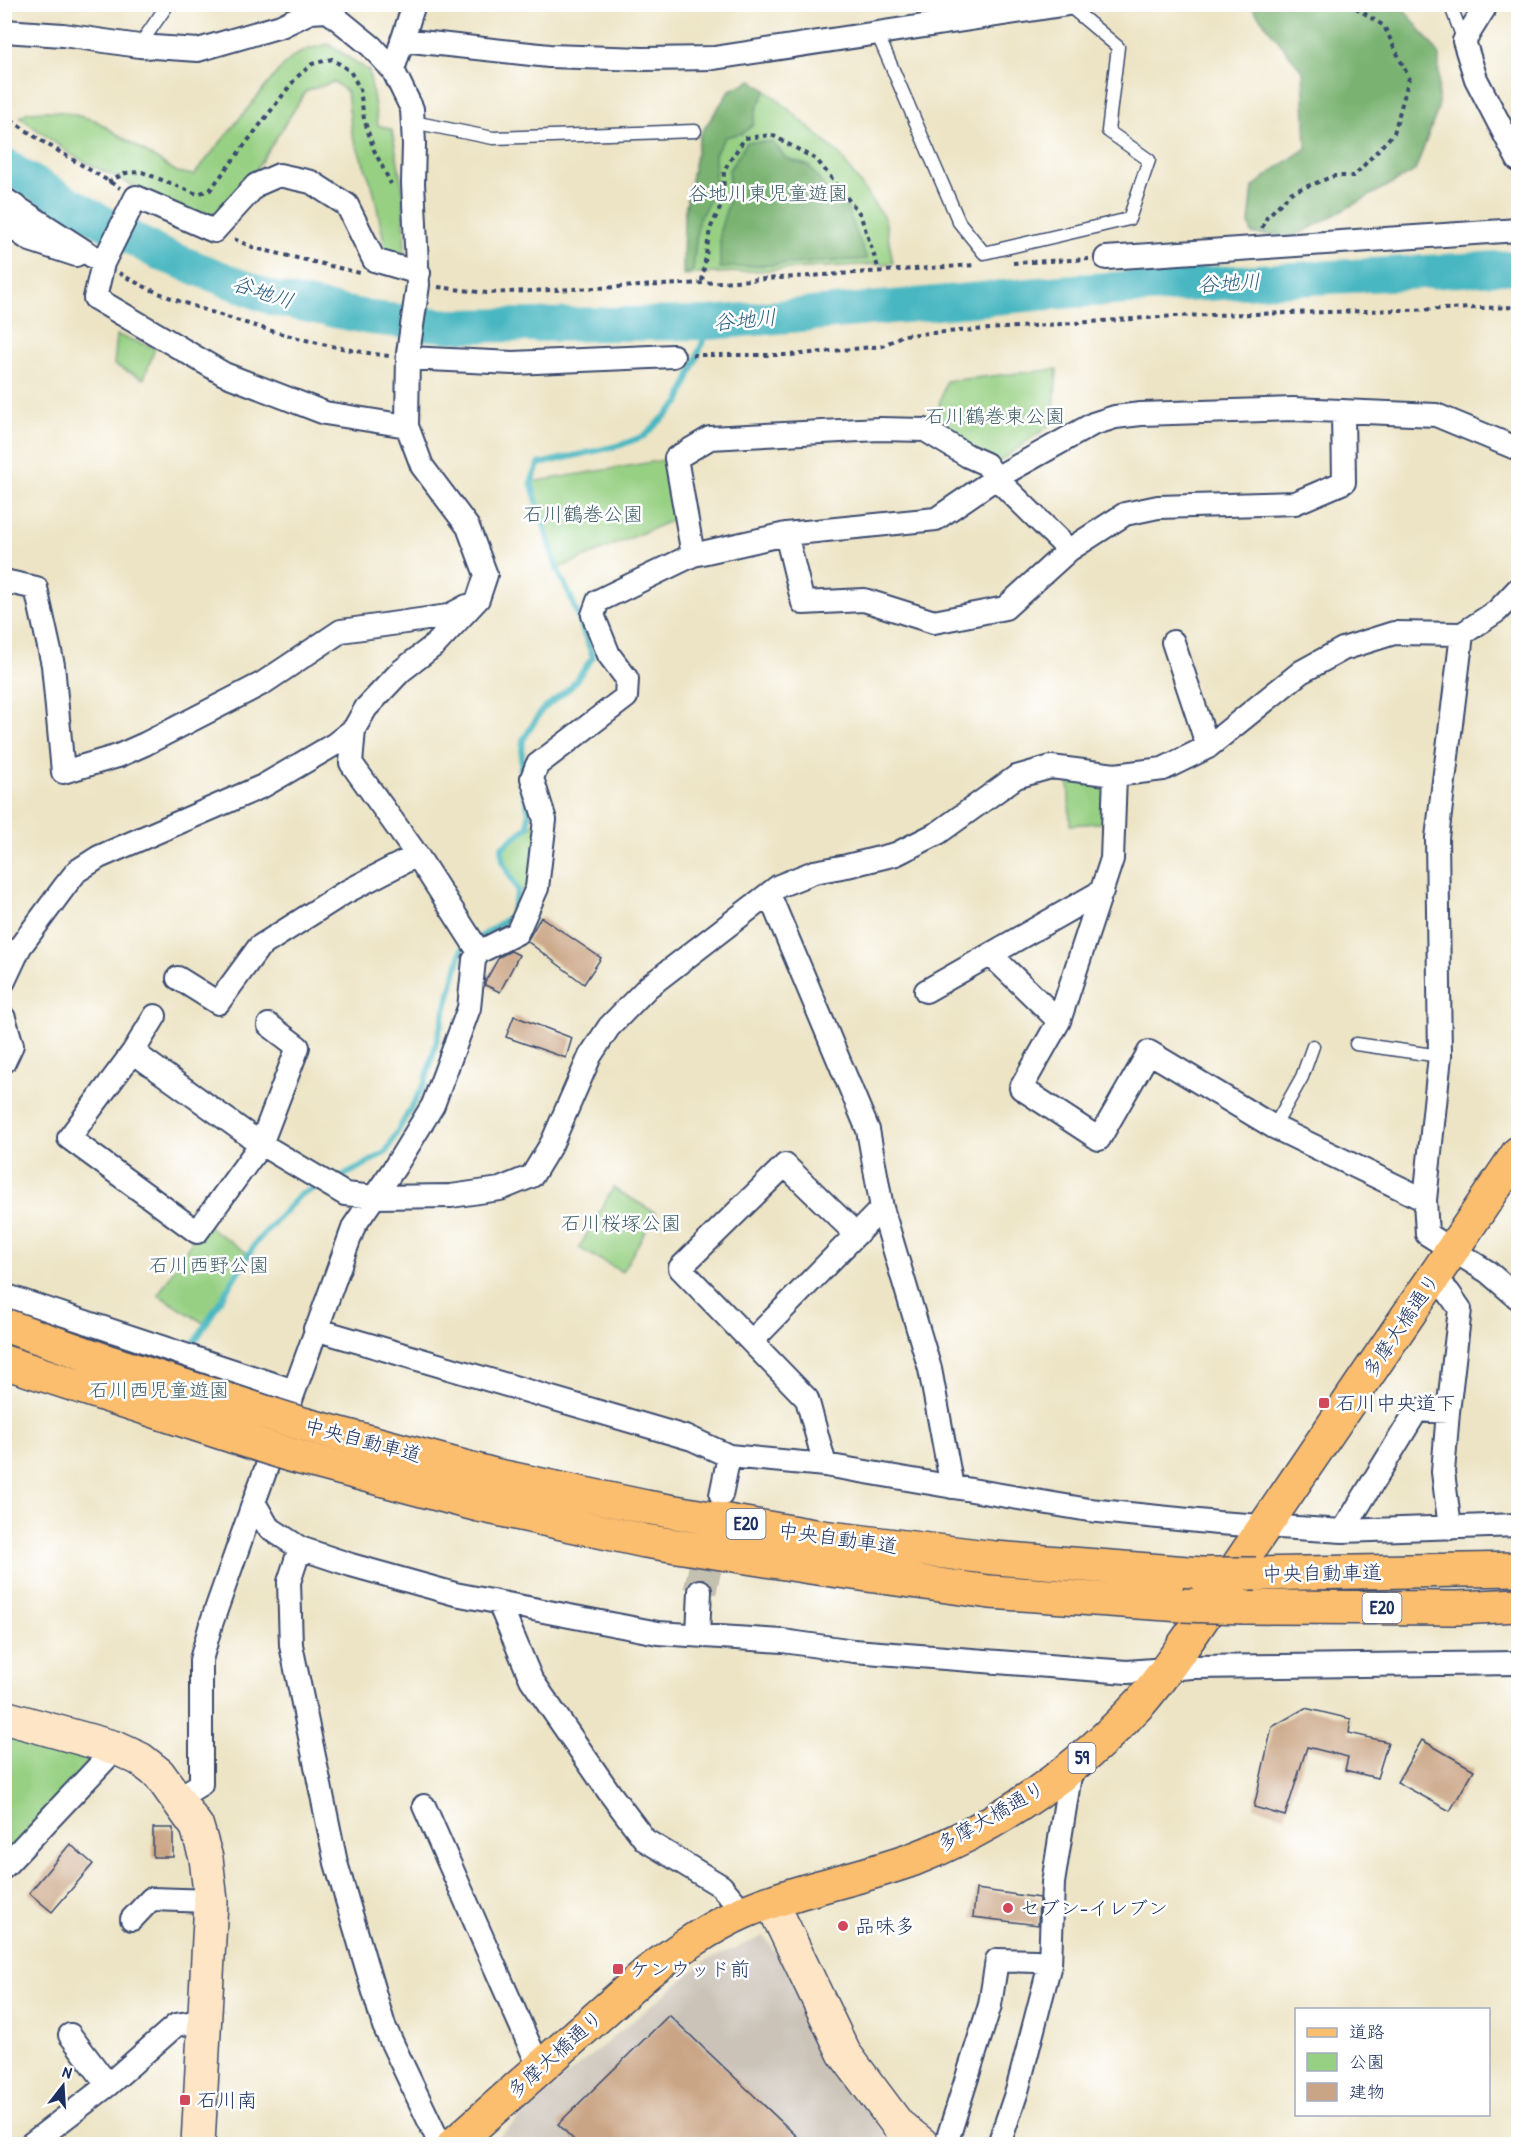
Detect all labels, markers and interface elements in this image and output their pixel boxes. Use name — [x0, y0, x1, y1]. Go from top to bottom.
park label: 谷地川東児童遊園 — [688, 179, 848, 206]
water label: 谷地川 — [1197, 266, 1261, 299]
water label: 谷地川 — [229, 268, 298, 315]
water label: 谷地川 — [712, 302, 778, 337]
park label: 石川鶴巻東公園 — [925, 402, 1065, 429]
park label: 石川鶴巻公園 — [523, 500, 643, 527]
park label: 石川桜塚公園 — [561, 1209, 681, 1236]
park label: 石川西野公園 — [149, 1251, 269, 1278]
street label: 多摩大橋通り — [1356, 1267, 1445, 1382]
park label: 石川西児童遊園 — [89, 1376, 229, 1403]
place label: 石川中央道下 — [1336, 1389, 1456, 1416]
marker: 石川中央道下 — [1317, 1396, 1331, 1410]
street label: 中央自動車道 — [302, 1411, 425, 1468]
road number: E20 — [726, 1509, 766, 1539]
street label: 中央自動車道 — [777, 1516, 899, 1559]
street label: 中央自動車道 — [1262, 1558, 1382, 1587]
road number: E20 — [1362, 1593, 1402, 1623]
road number: 59 — [1068, 1743, 1096, 1773]
street label: 多摩大橋通り — [932, 1774, 1049, 1857]
place label: セブン-イレブン — [1020, 1894, 1168, 1921]
marker: セブン-イレブン — [1001, 1901, 1015, 1915]
place label: 品味多 — [855, 1912, 915, 1939]
marker: 品味多 — [836, 1919, 850, 1933]
place label: ケンウッド前 — [630, 1955, 750, 1982]
marker: ケンウッド前 — [611, 1962, 625, 1976]
street label: 多摩大橋通り — [501, 2003, 608, 2104]
legend — [1295, 2008, 1490, 2116]
text: 道路 — [1349, 2019, 1385, 2044]
text: 公園 — [1349, 2049, 1385, 2074]
north arrow — [33, 2056, 93, 2116]
text: N — [60, 2060, 75, 2084]
text: 建物 — [1349, 2079, 1385, 2104]
place label: 石川南 — [197, 2086, 257, 2113]
marker: 石川南 — [178, 2093, 192, 2107]

